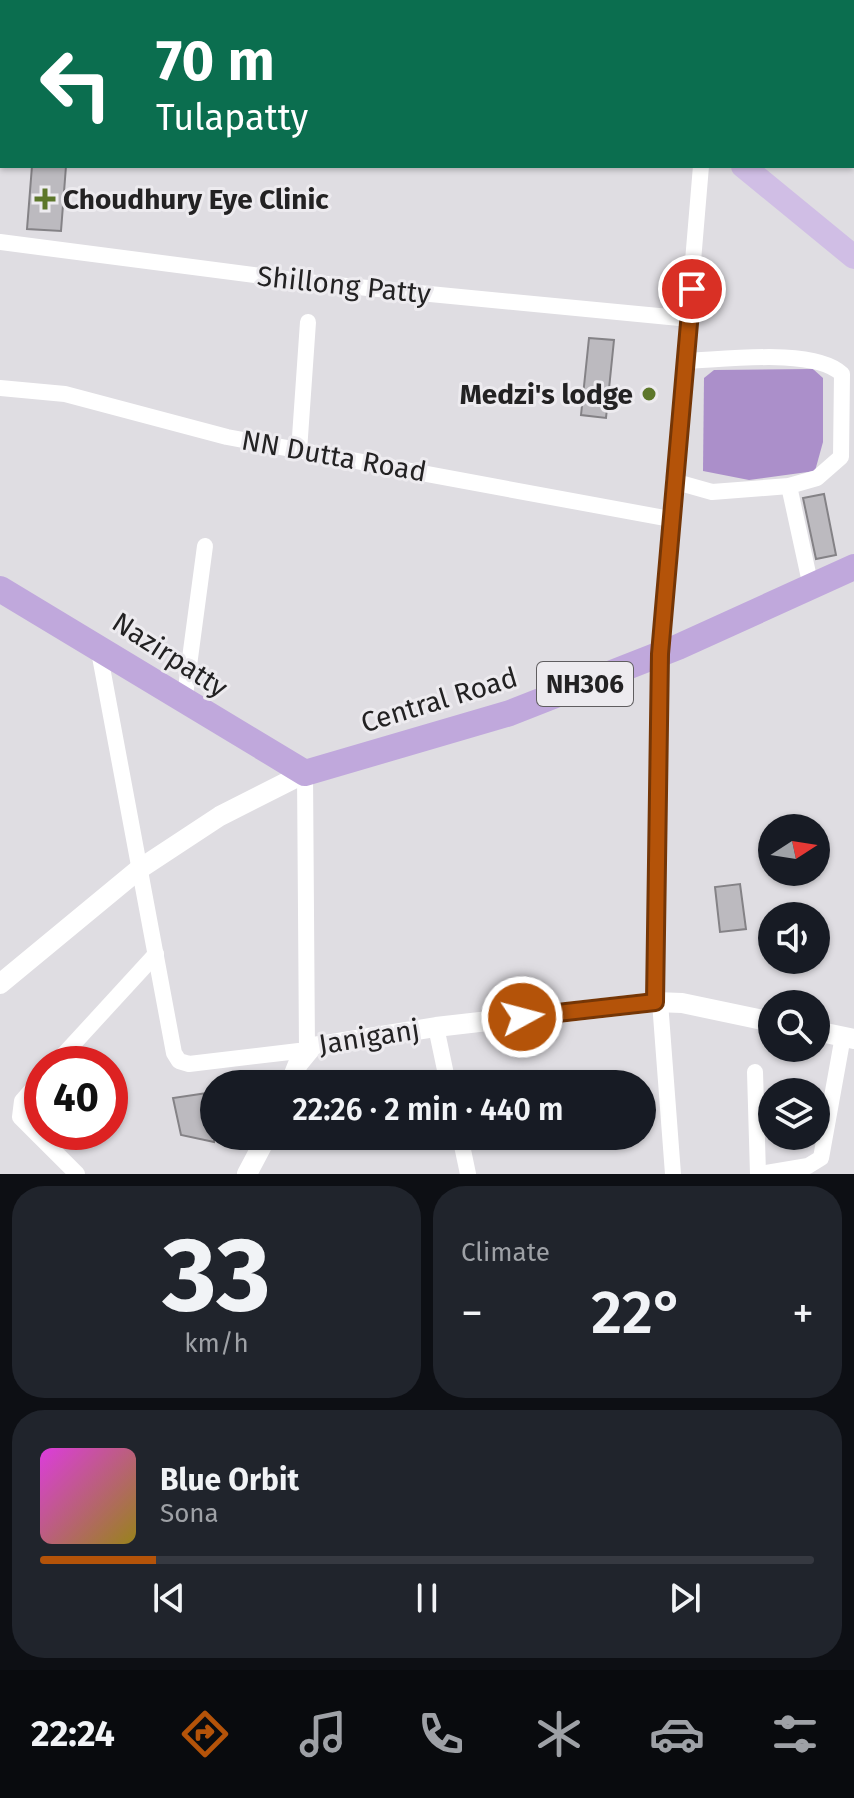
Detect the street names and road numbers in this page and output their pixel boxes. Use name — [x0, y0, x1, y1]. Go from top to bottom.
street label: Shillong Patty — [256, 259, 433, 311]
street label: NN Dutta Road — [239, 423, 429, 489]
street label: Nazirpatty — [106, 606, 234, 705]
street label: Central Road — [357, 661, 521, 739]
road number: NH306 — [537, 662, 633, 706]
street label: Janiganj — [316, 1013, 422, 1061]

